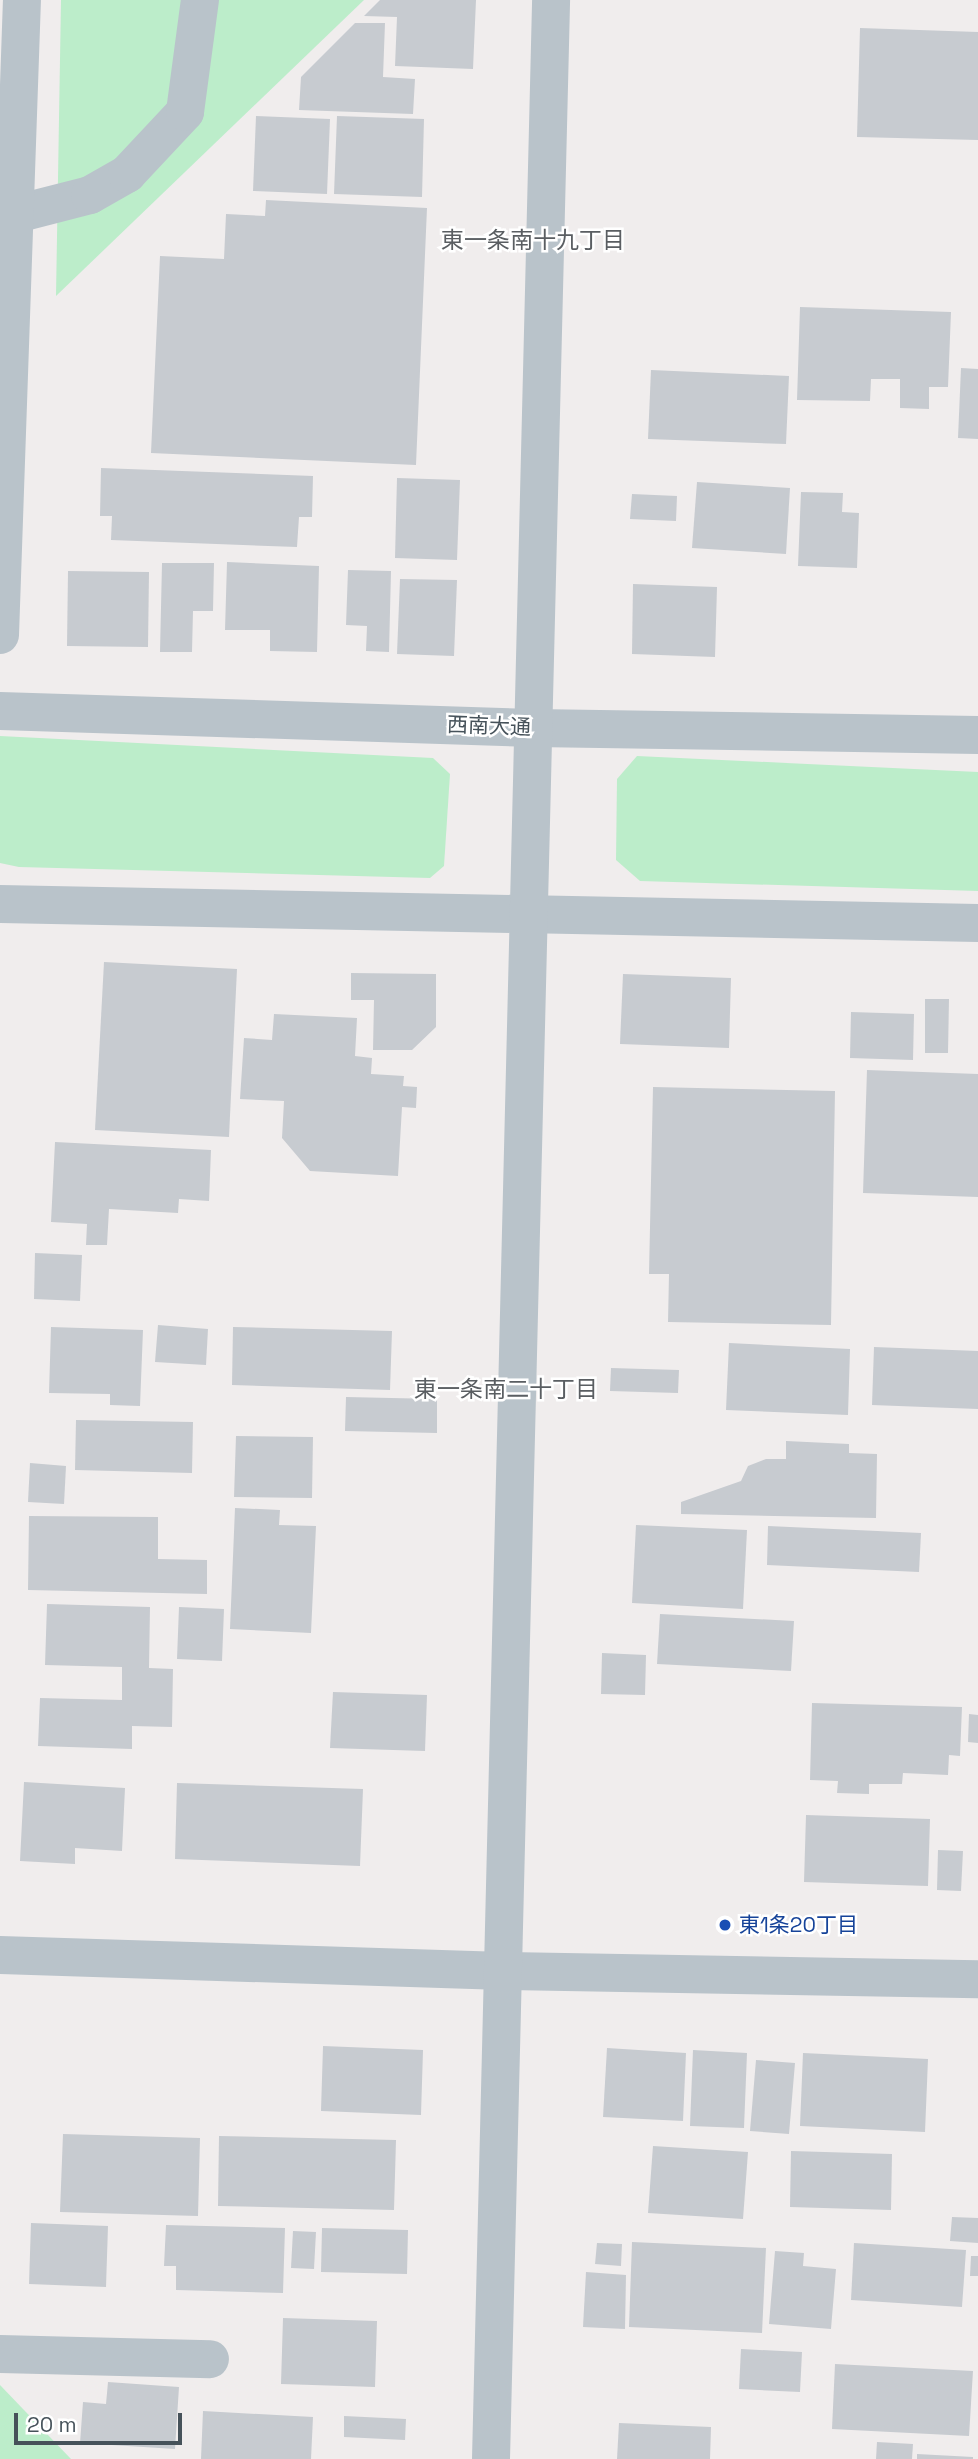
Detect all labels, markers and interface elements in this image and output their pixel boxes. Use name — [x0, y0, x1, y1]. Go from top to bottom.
district label: 東一条南十九丁目 — [441, 226, 625, 254]
street label: 西南大通 — [447, 712, 531, 740]
district label: 東一条南二十丁目 — [414, 1375, 598, 1403]
place label: 東1条20丁目 — [739, 1912, 858, 1938]
marker: 東1条20丁目 — [717, 1917, 733, 1933]
scale bar — [18, 2400, 186, 2444]
text: 20 m — [27, 2411, 77, 2438]

